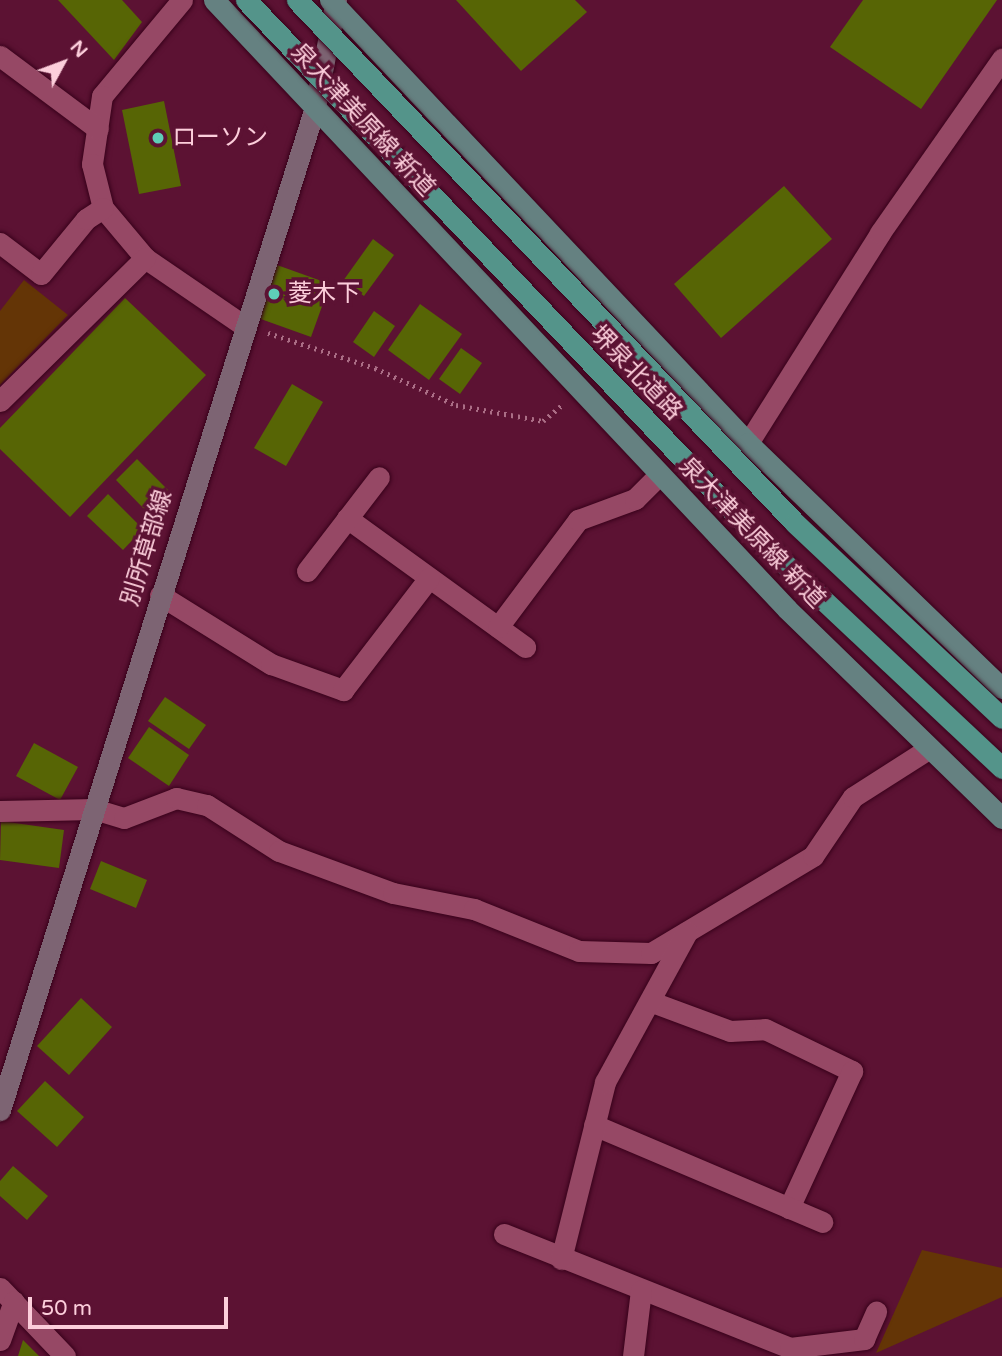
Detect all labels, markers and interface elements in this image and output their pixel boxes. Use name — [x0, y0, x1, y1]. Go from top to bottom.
north arrow — [28, 28, 98, 98]
text: N — [66, 36, 92, 62]
street label: 泉大津美原線 新道 — [285, 38, 441, 202]
place label: ローソン — [172, 124, 268, 152]
marker: ローソン — [150, 130, 166, 146]
place label: 菱木下 — [288, 280, 360, 308]
marker: 菱木下 — [266, 286, 282, 302]
street label: 堺泉北道路 — [584, 320, 688, 426]
street label: 泉大津美原線 新道 — [673, 452, 831, 614]
street label: 別所草部線 — [116, 486, 178, 610]
scale bar — [32, 1282, 231, 1326]
text: 50 m — [41, 1296, 92, 1321]

